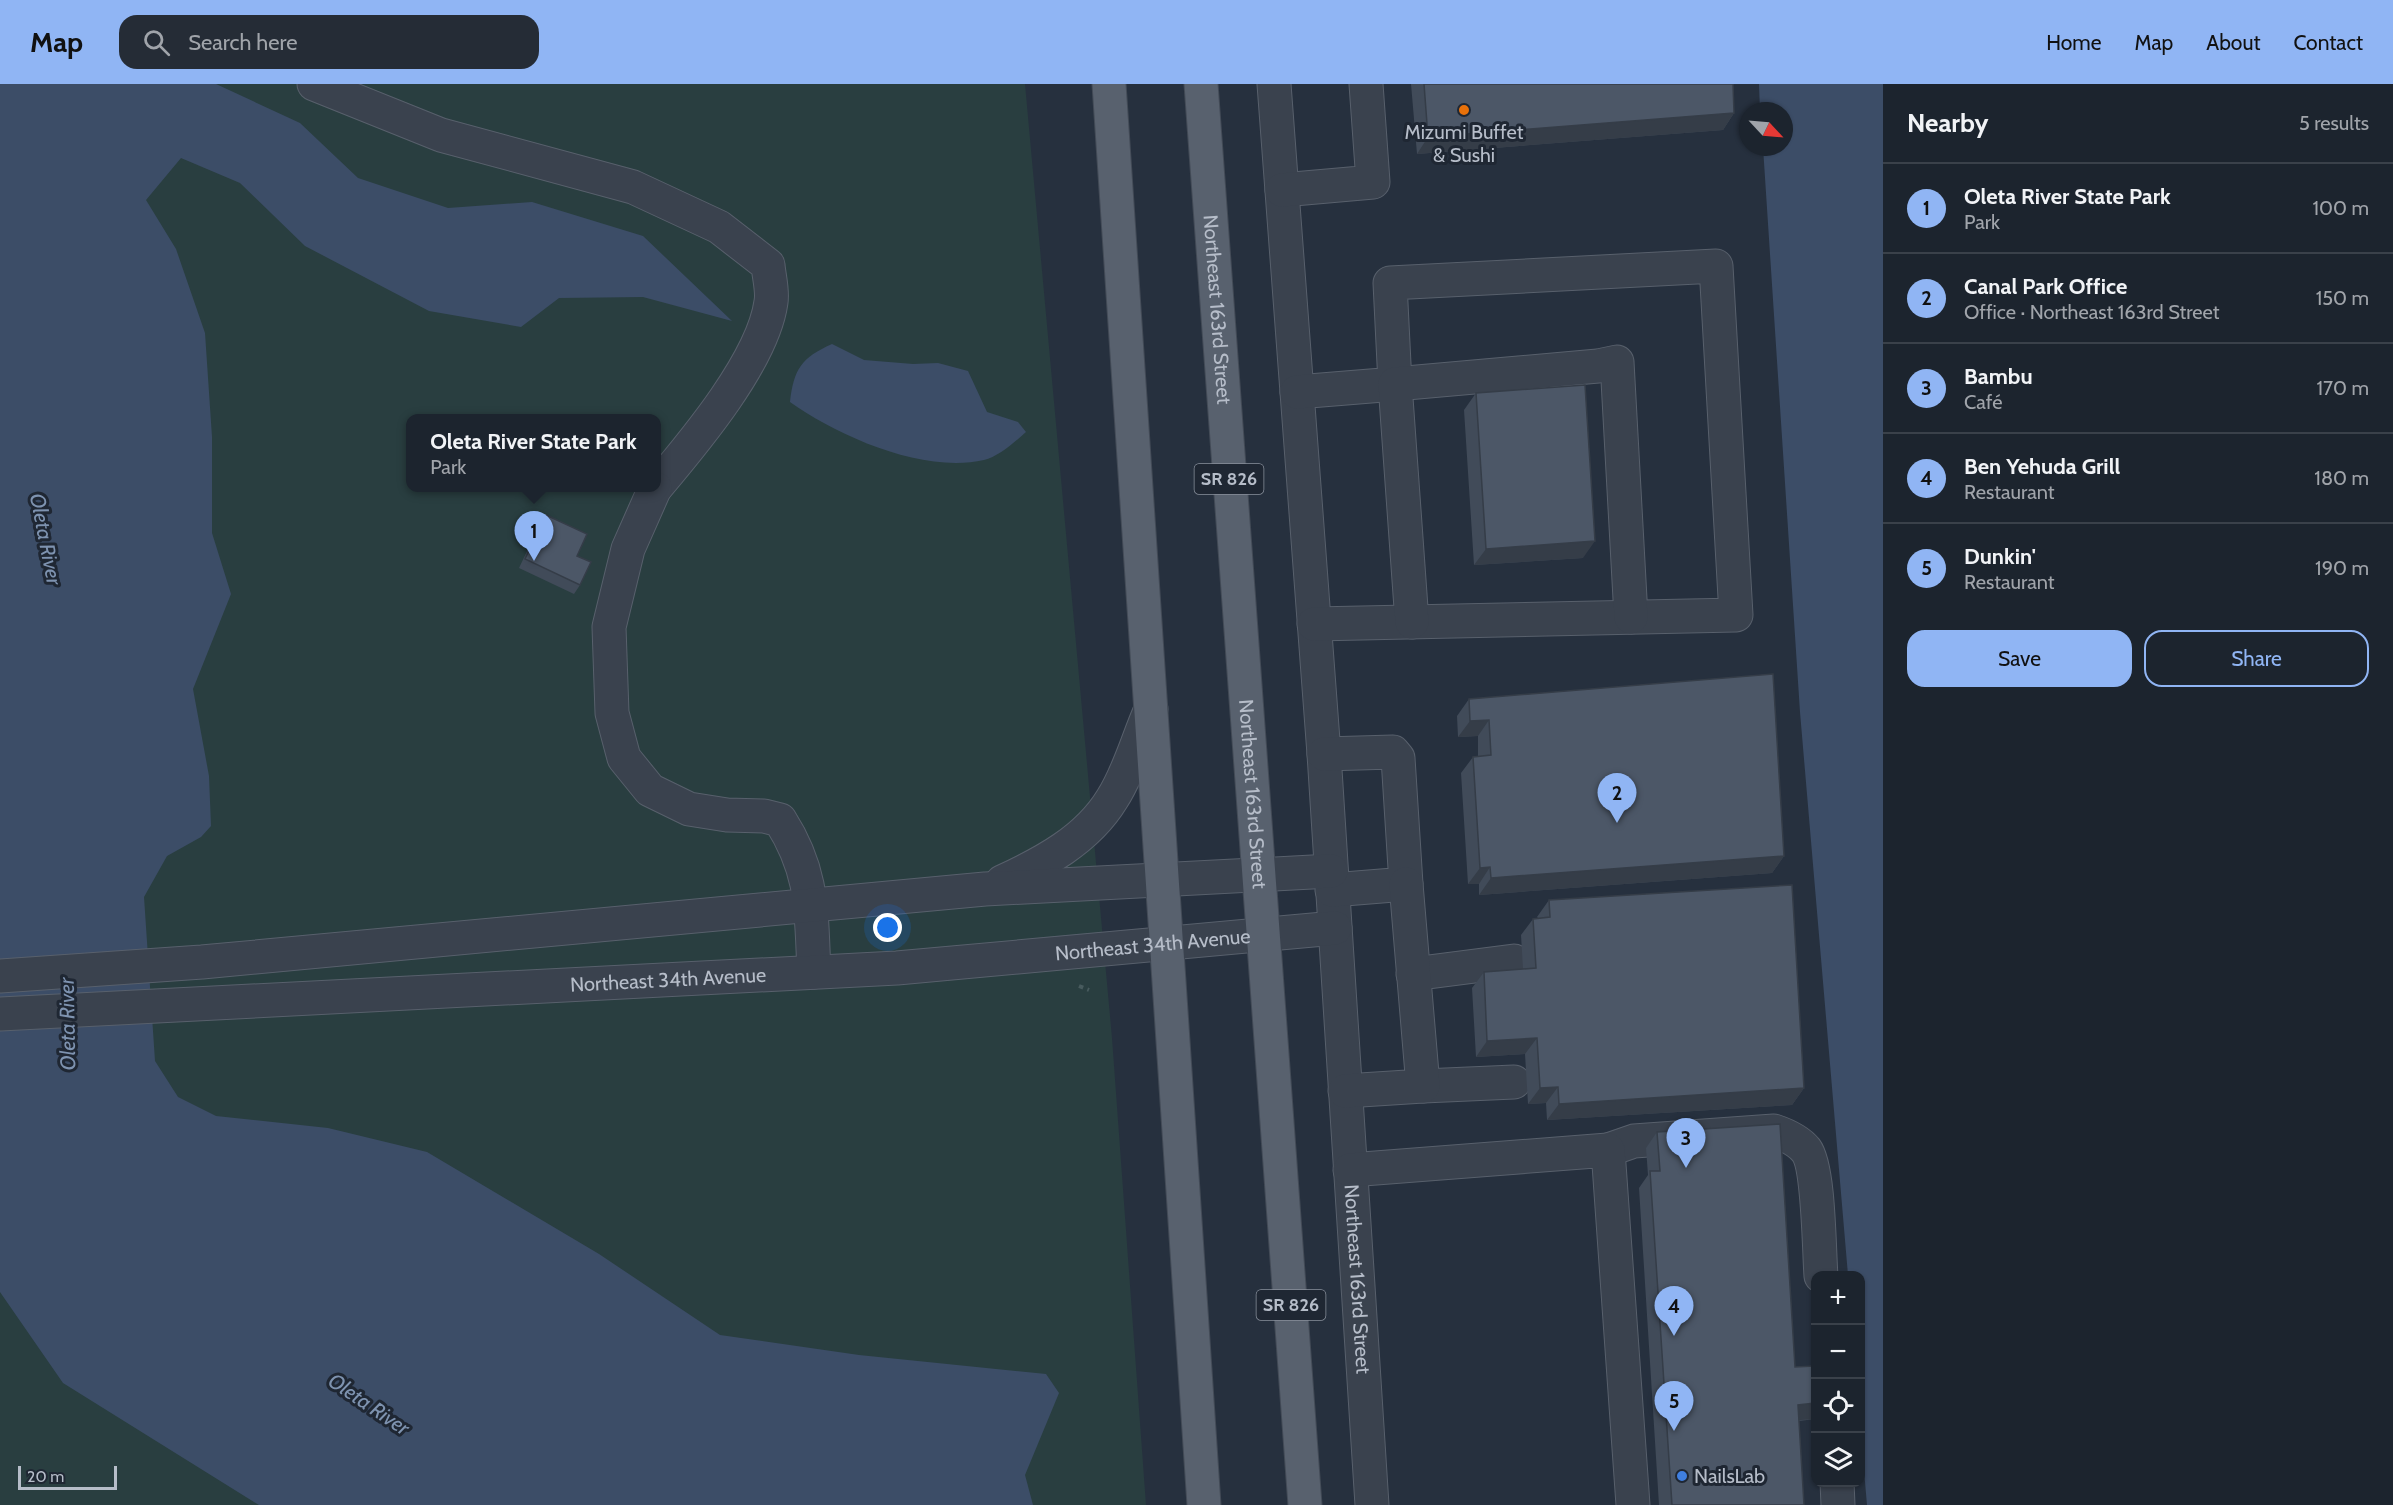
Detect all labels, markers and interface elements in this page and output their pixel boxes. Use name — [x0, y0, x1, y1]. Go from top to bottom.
search box — [119, 15, 539, 69]
text: Map — [30, 25, 83, 59]
icon: search — [140, 26, 173, 59]
text: Search here — [188, 29, 297, 56]
text: Home — [2046, 30, 2102, 55]
text: Map — [2135, 30, 2173, 55]
text: About — [2206, 30, 2260, 55]
text: Contact — [2293, 30, 2363, 55]
north arrow — [1739, 102, 1793, 156]
marker: Mizumi Buffet & Sushi — [1457, 103, 1471, 117]
text: Nearby — [1907, 107, 1988, 139]
text: 5 results — [2299, 111, 2369, 135]
place label: Mizumi Buffet & Sushi — [1405, 120, 1524, 167]
text: Oleta River State Park — [1964, 183, 2171, 210]
text: 1 — [1923, 196, 1930, 220]
text: 100 m — [2313, 196, 2369, 220]
text: Park — [1964, 210, 2000, 234]
street label: Northeast 163rd Street — [1199, 214, 1236, 405]
text: Canal Park Office — [1964, 273, 2127, 300]
text: 2 — [1921, 286, 1932, 310]
text: 150 m — [2316, 286, 2369, 310]
text: Office · Northeast 163rd Street — [1964, 300, 2220, 324]
text: Bambu — [1964, 363, 2033, 390]
text: 3 — [1921, 376, 1932, 400]
text: 170 m — [2317, 376, 2369, 400]
text: Café — [1964, 390, 2002, 414]
popup — [406, 414, 661, 492]
text: Oleta River State Park — [430, 428, 637, 455]
text: Ben Yehuda Grill — [1964, 453, 2120, 480]
text: Park — [430, 455, 466, 479]
road number: SR 826 — [1194, 464, 1264, 494]
text: 4 — [1920, 466, 1933, 490]
text: 180 m — [2314, 466, 2369, 490]
text: Restaurant — [1964, 480, 2055, 504]
water label: Oleta River — [25, 491, 67, 588]
pin: 1 — [514, 512, 554, 561]
text: Dunkin' — [1964, 543, 2036, 570]
text: 5 — [1921, 556, 1932, 580]
text: 190 m — [2315, 556, 2369, 580]
text: Restaurant — [1964, 570, 2055, 594]
button: Save — [1907, 630, 2132, 687]
button: Share — [2144, 630, 2369, 687]
street label: Northeast 163rd Street — [1234, 698, 1272, 890]
pin: 2 — [1598, 774, 1636, 823]
your location — [873, 913, 902, 942]
street label: Northeast 34th Avenue — [1054, 924, 1251, 966]
street label: Northeast 34th Avenue — [570, 963, 767, 997]
water label: Oleta River — [54, 976, 80, 1071]
pin: 3 — [1666, 1118, 1706, 1168]
street label: Northeast 163rd Street — [1340, 1184, 1376, 1375]
map controls — [1811, 1271, 1865, 1487]
button: + — [1811, 1271, 1865, 1325]
pin: 4 — [1654, 1286, 1694, 1336]
road number: SR 826 — [1256, 1290, 1326, 1320]
button: − — [1811, 1325, 1865, 1379]
water label: Oleta River — [324, 1368, 416, 1441]
button: locate — [1811, 1379, 1865, 1433]
pin: 5 — [1654, 1382, 1694, 1431]
button: layers — [1811, 1433, 1865, 1487]
scale bar — [18, 1463, 117, 1490]
place label: NailsLab — [1694, 1464, 1765, 1488]
text: 20 m — [27, 1467, 64, 1486]
marker: NailsLab — [1675, 1469, 1689, 1483]

